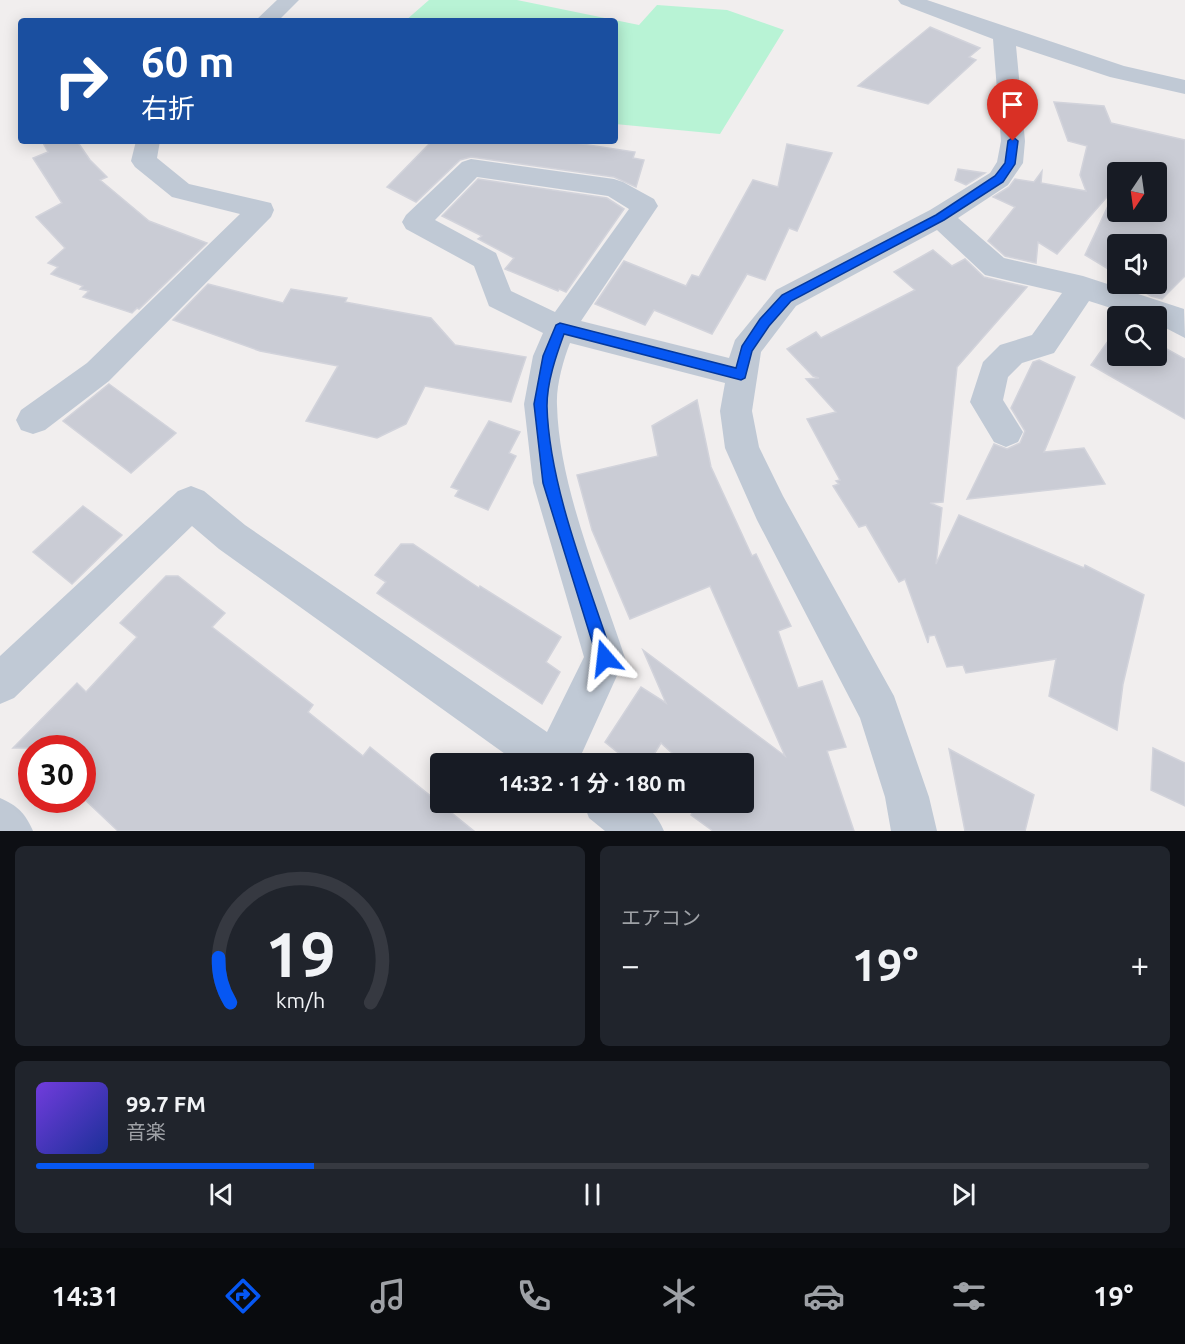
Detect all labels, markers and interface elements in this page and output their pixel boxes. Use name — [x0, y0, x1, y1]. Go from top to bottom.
text: 60 m — [141, 38, 235, 85]
icon: right — [42, 42, 120, 120]
pin — [987, 79, 1038, 141]
icon: arrive — [996, 88, 1029, 121]
text: 右折 — [141, 93, 195, 123]
north arrow — [1107, 162, 1167, 222]
map controls — [1107, 162, 1167, 366]
button: sound — [1107, 234, 1167, 294]
button: search — [1107, 306, 1167, 366]
position arrow — [573, 626, 637, 690]
speed limit sign: 30 — [18, 735, 96, 813]
text: 14:32 · 1 分 · 180 m — [498, 770, 686, 795]
text: エアコン — [621, 906, 701, 929]
text: 19 — [265, 919, 335, 989]
text: 19° — [852, 939, 918, 990]
text: − — [621, 946, 640, 983]
text: + — [1130, 946, 1149, 983]
text: km/h — [275, 988, 325, 1012]
text: 99.7 FM — [126, 1091, 206, 1116]
text: 音楽 — [126, 1120, 166, 1143]
icon: previous — [205, 1178, 238, 1211]
icon: pause — [576, 1178, 609, 1211]
icon: next — [947, 1178, 980, 1211]
icon: directions — [222, 1275, 264, 1317]
icon: music — [367, 1275, 409, 1317]
icon: phone — [513, 1275, 555, 1317]
icon: climate — [658, 1275, 700, 1317]
icon: car — [803, 1275, 845, 1317]
icon: filters — [948, 1275, 990, 1317]
text: 14:31 — [52, 1281, 119, 1311]
text: 19° — [1093, 1281, 1133, 1311]

